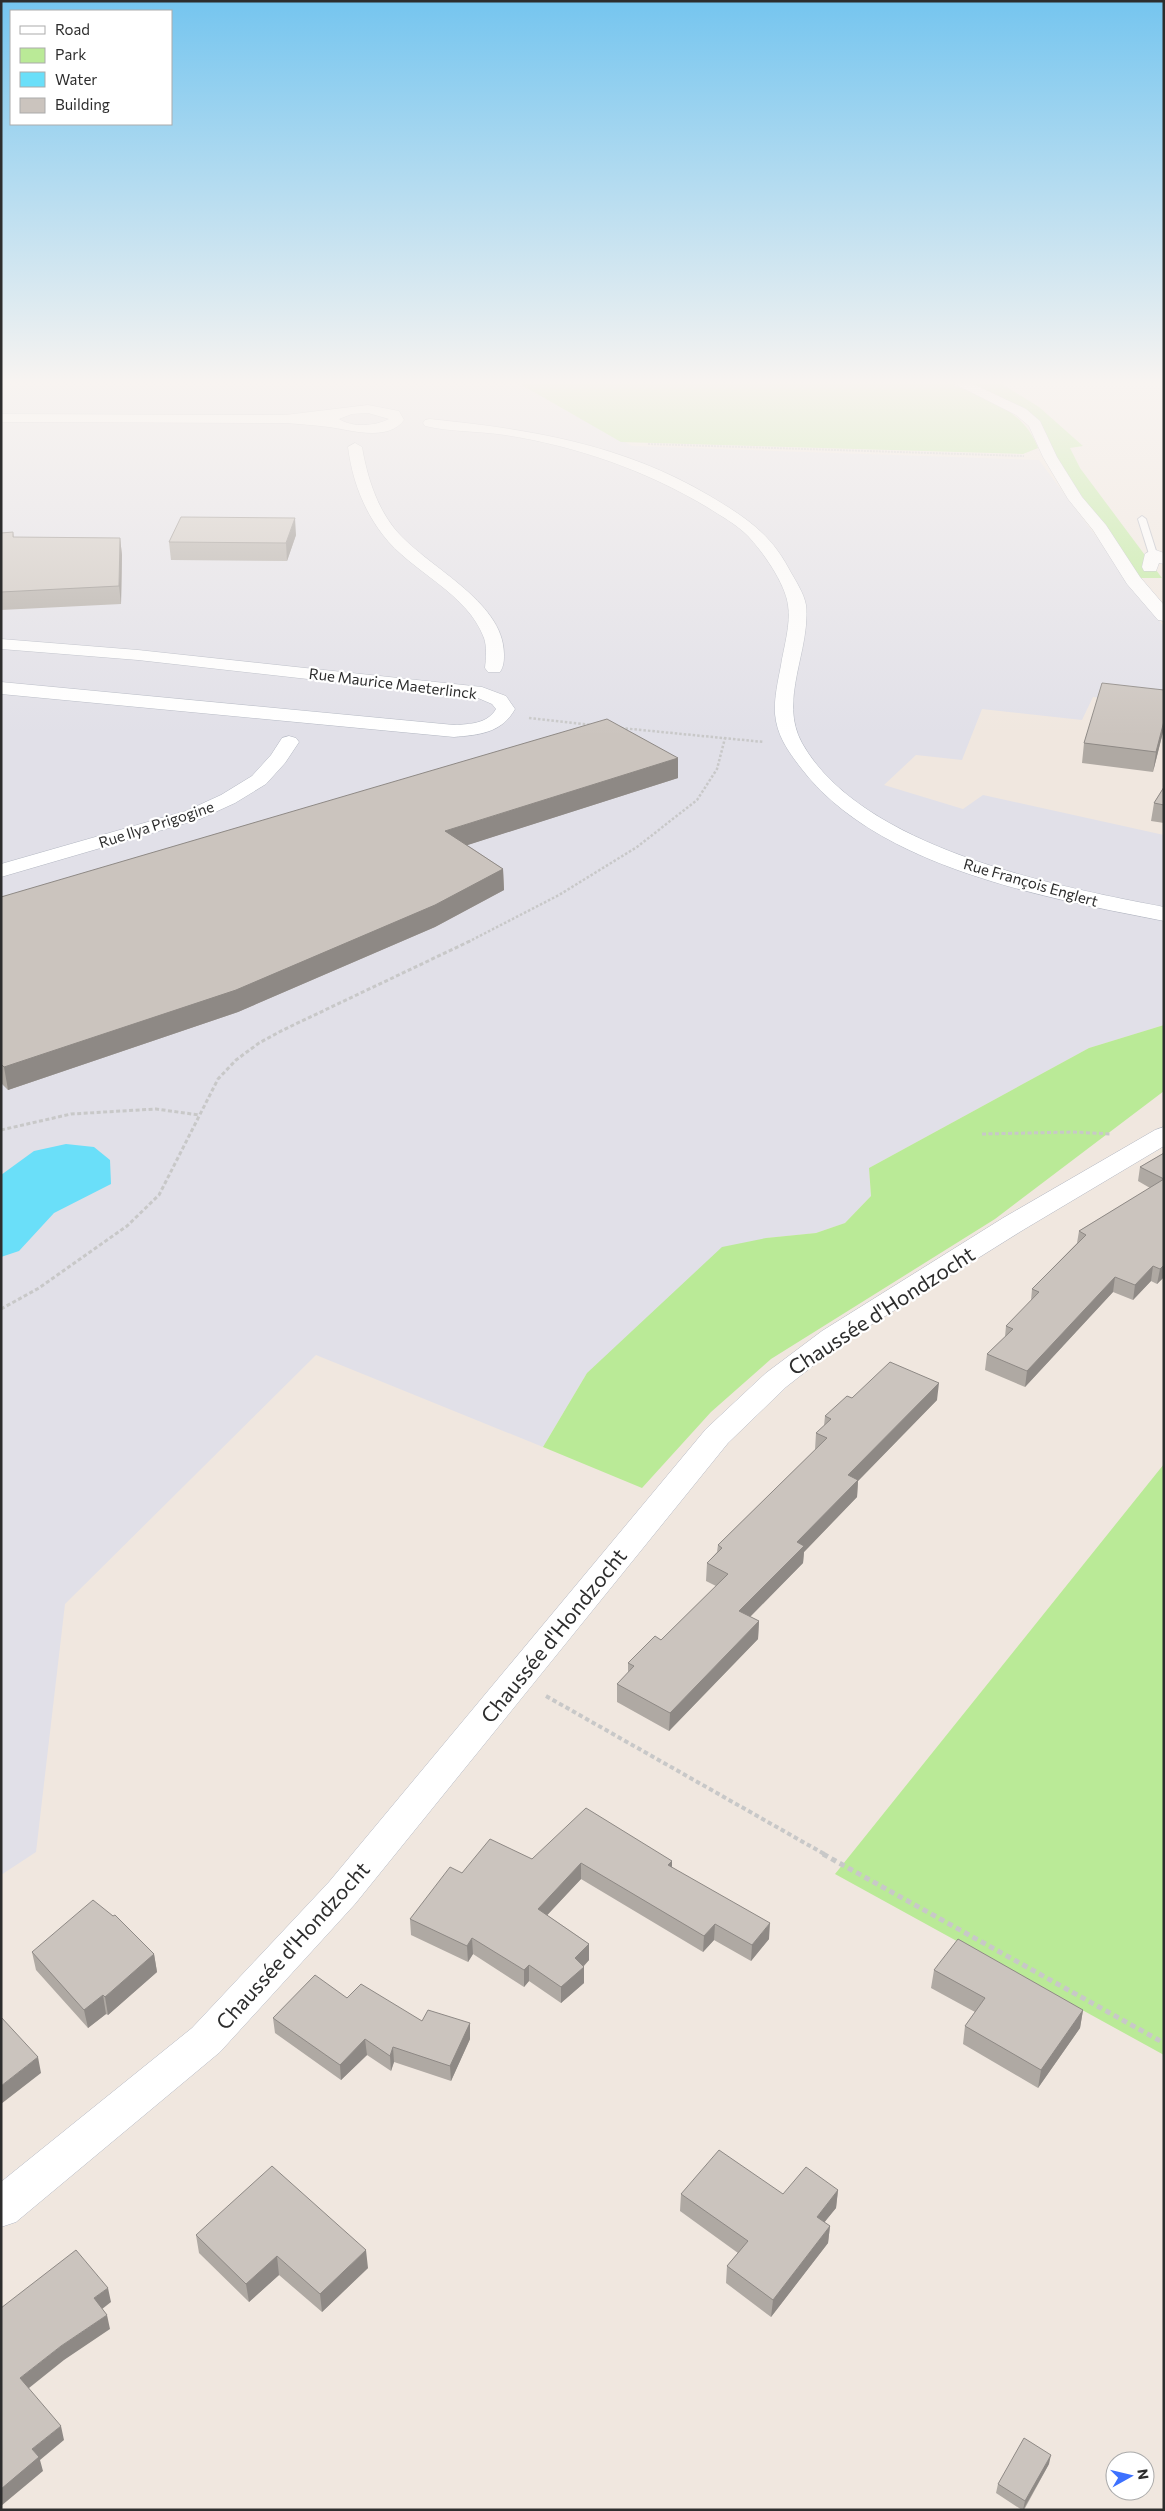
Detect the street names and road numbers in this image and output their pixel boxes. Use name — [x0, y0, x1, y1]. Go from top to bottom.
street label: Rue Maurice Maeterlinck — [308, 664, 478, 702]
street label: Rue Ilya Prigogine — [96, 797, 216, 851]
street label: Rue François Englert — [962, 854, 1100, 910]
street label: Chaussée d'Hondzocht — [783, 1240, 979, 1380]
street label: Chaussée d'Hondzocht — [475, 1543, 631, 1727]
street label: Chaussée d'Hondzocht — [210, 1856, 374, 2034]

